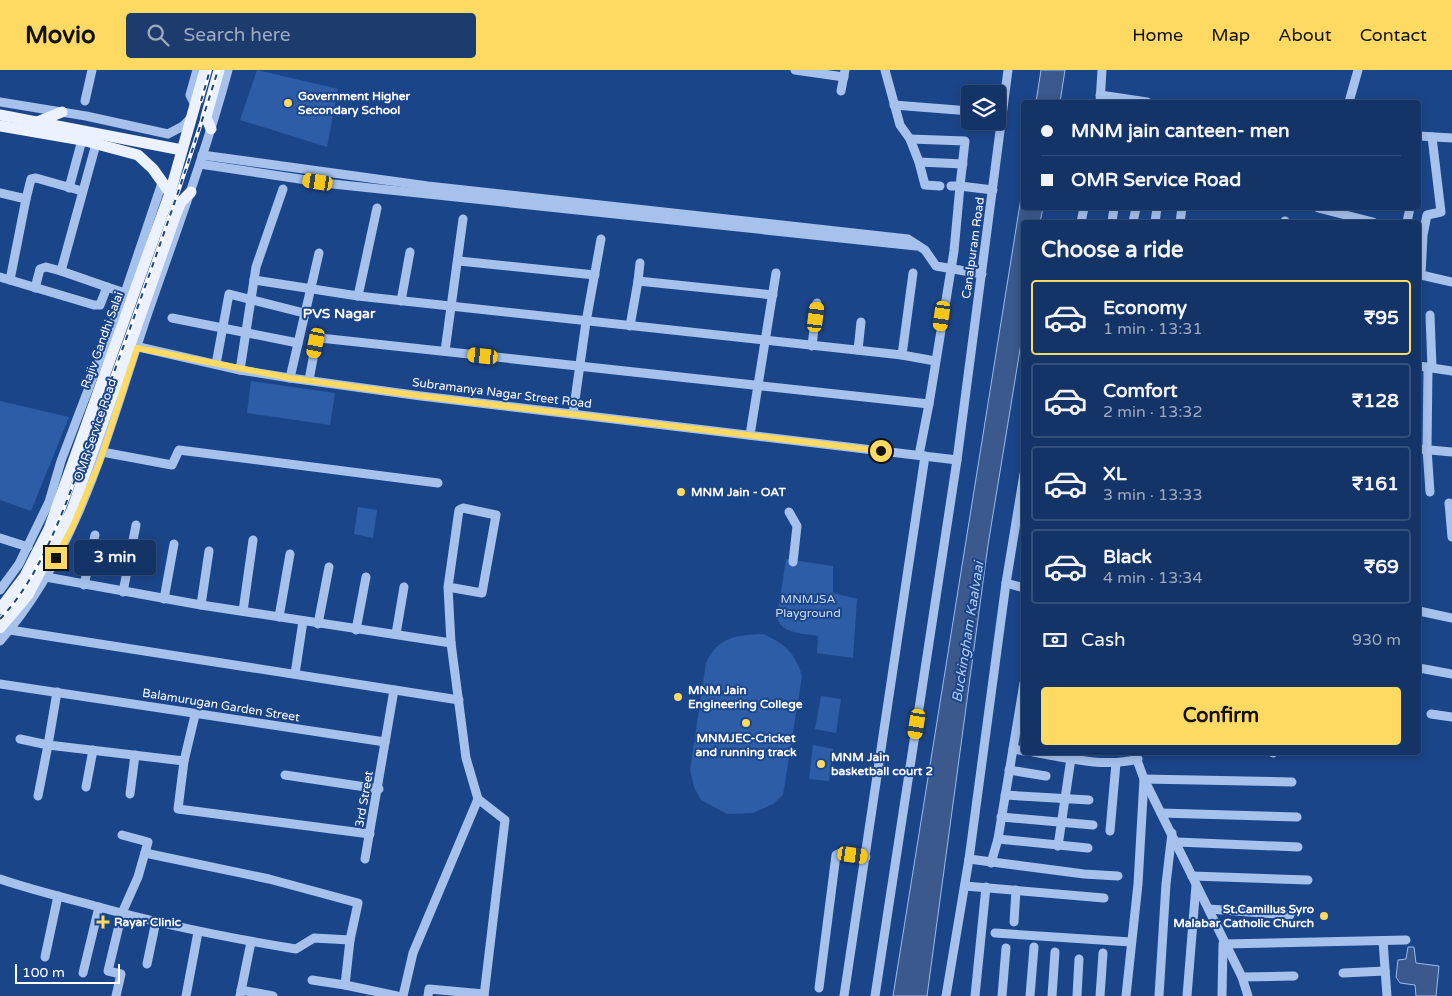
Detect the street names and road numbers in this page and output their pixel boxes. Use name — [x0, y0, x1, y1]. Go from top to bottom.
street label: Canalpuram Road — [959, 196, 987, 300]
street label: Rajiv Gandhi Salai — [78, 290, 126, 390]
street label: Subramanya Nagar Street Road — [411, 375, 593, 411]
street label: OMR Service Road — [71, 377, 119, 483]
street label: Balamurugan Garden Street — [141, 686, 301, 724]
street label: 3rd Street — [352, 769, 376, 828]

